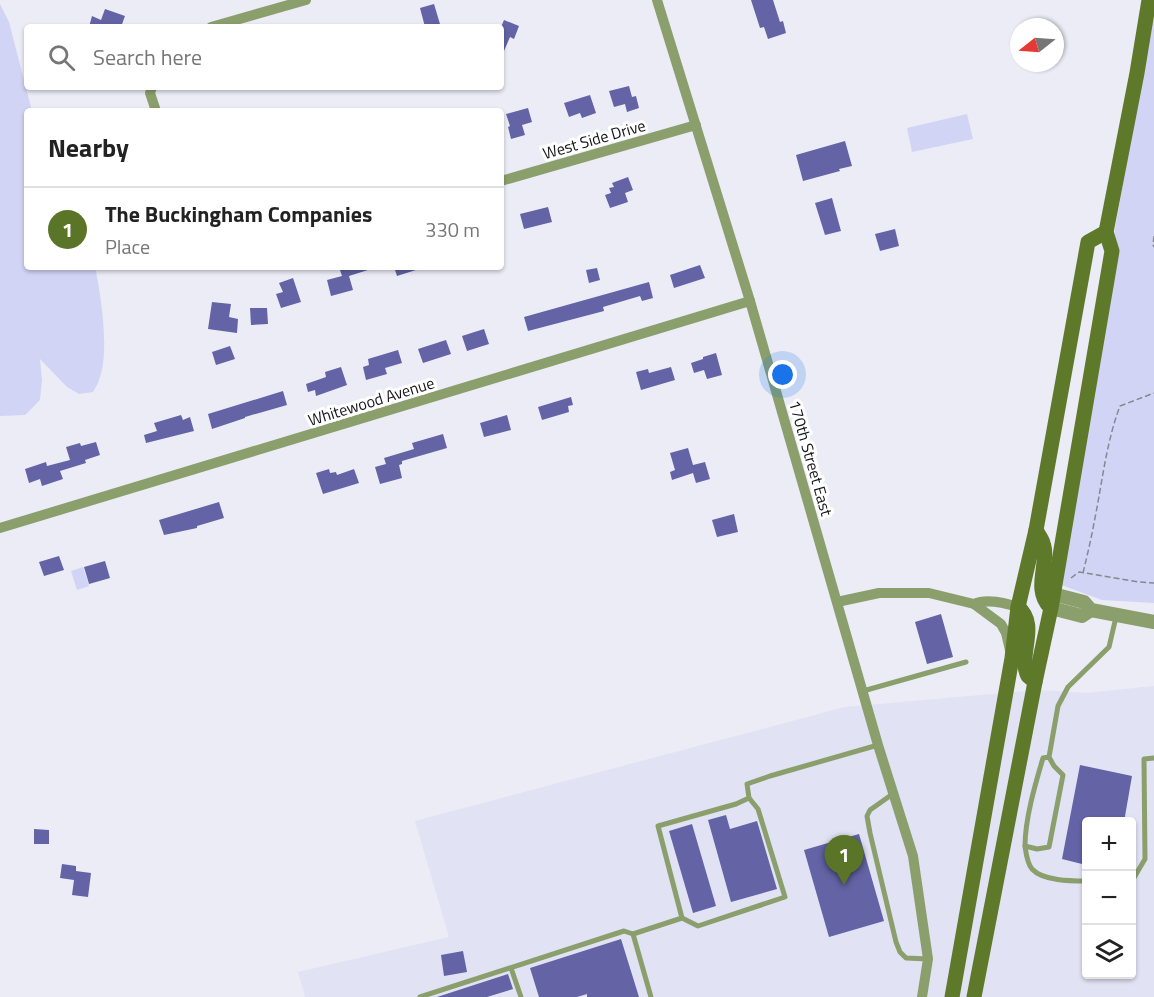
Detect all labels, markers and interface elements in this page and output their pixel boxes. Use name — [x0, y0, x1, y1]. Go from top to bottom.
north arrow — [1010, 18, 1064, 72]
search box — [24, 24, 504, 90]
text: Search here — [93, 40, 202, 74]
icon: search — [45, 41, 78, 74]
street label: West Side Drive — [540, 113, 648, 165]
text: Nearby — [48, 128, 129, 167]
text: The Buckingham Companies — [105, 197, 372, 231]
text: 1 — [62, 214, 73, 245]
text: 330 m — [425, 214, 480, 245]
text: Place — [105, 231, 150, 262]
your location — [768, 360, 797, 389]
street label: Whitewood Avenue — [305, 370, 437, 432]
street label: 170th Street East — [783, 397, 839, 519]
map controls — [1082, 817, 1136, 979]
button: + — [1082, 817, 1136, 871]
pin: 1 — [824, 836, 864, 885]
button: − — [1082, 871, 1136, 925]
button: layers — [1082, 925, 1136, 979]

